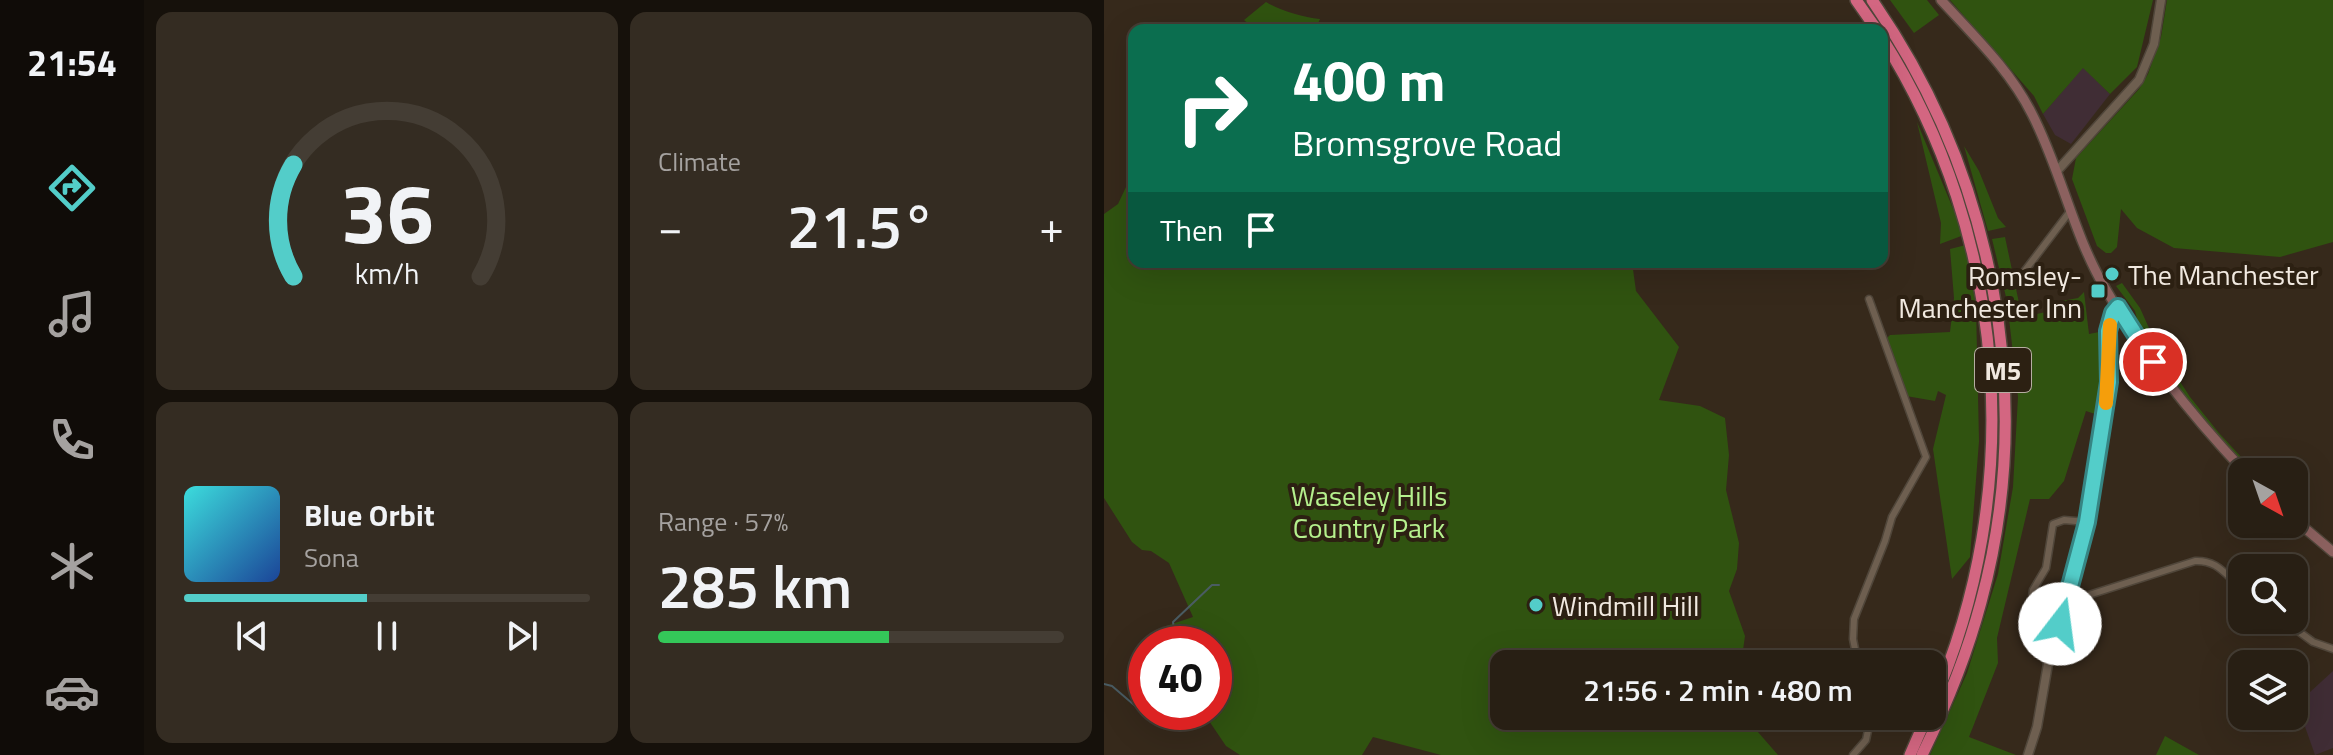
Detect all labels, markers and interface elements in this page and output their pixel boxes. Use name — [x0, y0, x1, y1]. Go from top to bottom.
text: 21:54 — [27, 35, 117, 90]
text: 400 m — [1292, 38, 1445, 123]
icon: right — [1160, 56, 1264, 160]
text: Bromsgrove Road — [1292, 115, 1562, 170]
text: Climate — [658, 142, 741, 181]
text: 36 — [340, 148, 434, 274]
icon: directions — [44, 160, 100, 216]
text: 21.5° — [787, 180, 935, 271]
text: − — [658, 193, 683, 260]
text: + — [1039, 193, 1064, 260]
text: Then — [1160, 207, 1223, 253]
icon: arrive — [1239, 208, 1283, 252]
text: km/h — [355, 252, 419, 295]
place label: The Manchester — [2128, 253, 2319, 296]
place label: Romsley- Manchester Inn — [1898, 254, 2082, 329]
marker: The Manchester — [2103, 265, 2121, 283]
marker: Romsley- Manchester Inn — [2089, 282, 2107, 300]
icon: music — [44, 286, 100, 342]
pin — [2119, 328, 2187, 396]
icon: arrive — [2131, 340, 2175, 384]
road number: M5 — [1975, 348, 2031, 392]
icon: phone — [44, 412, 100, 468]
north arrow — [2228, 458, 2308, 538]
map controls — [2228, 458, 2308, 730]
park label: Waseley Hills Country Park — [1291, 474, 1447, 549]
text: Blue Orbit — [304, 492, 435, 538]
text: Range · 57% — [658, 502, 788, 541]
icon: climate — [44, 538, 100, 594]
text: Sona — [304, 538, 359, 577]
text: 285 km — [658, 540, 852, 631]
button: search — [2228, 554, 2308, 634]
position arrow — [2018, 582, 2102, 666]
place label: Windmill Hill — [1552, 584, 1699, 627]
marker: Windmill Hill — [1527, 596, 1545, 614]
icon: previous — [230, 614, 274, 658]
icon: pause — [365, 614, 409, 658]
icon: next — [500, 614, 544, 658]
speed limit sign: 40 — [1128, 626, 1232, 730]
button: layers — [2228, 650, 2308, 730]
icon: car — [44, 664, 100, 720]
text: 21:56 · 2 min · 480 m — [1583, 667, 1853, 713]

